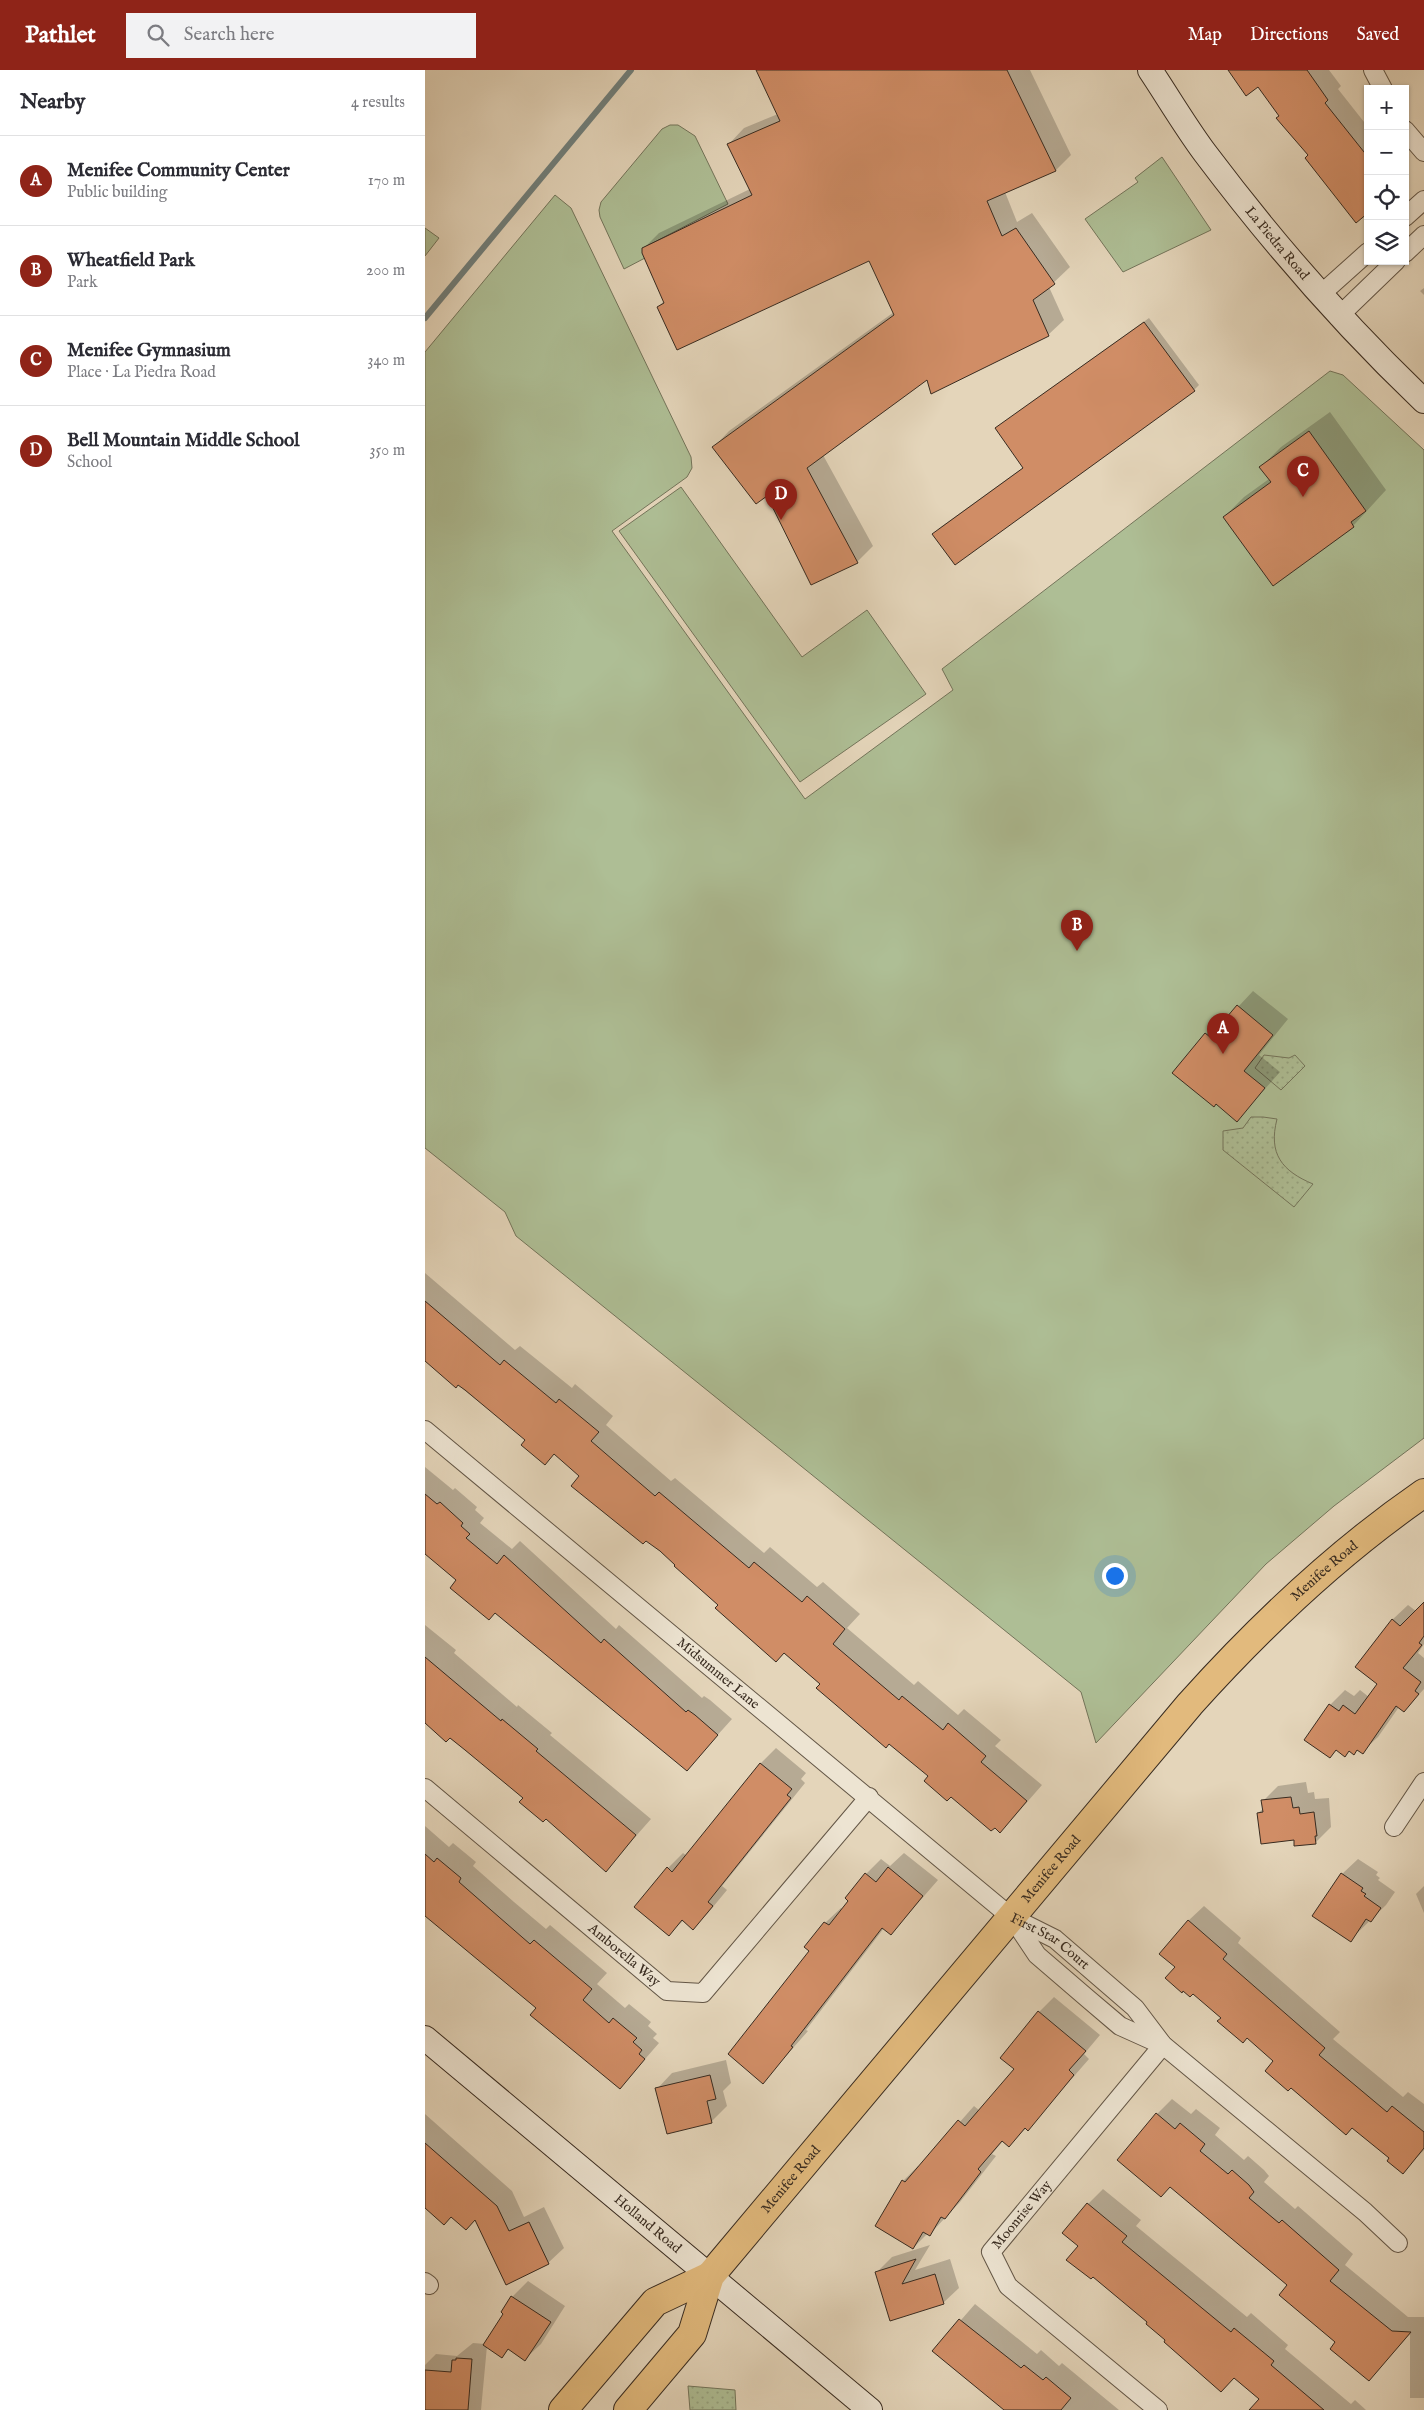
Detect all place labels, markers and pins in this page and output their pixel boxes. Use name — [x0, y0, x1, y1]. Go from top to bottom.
pin: C — [1287, 456, 1319, 497]
pin: D — [765, 479, 797, 520]
pin: B — [1061, 910, 1093, 951]
pin: A — [1207, 1013, 1239, 1054]

